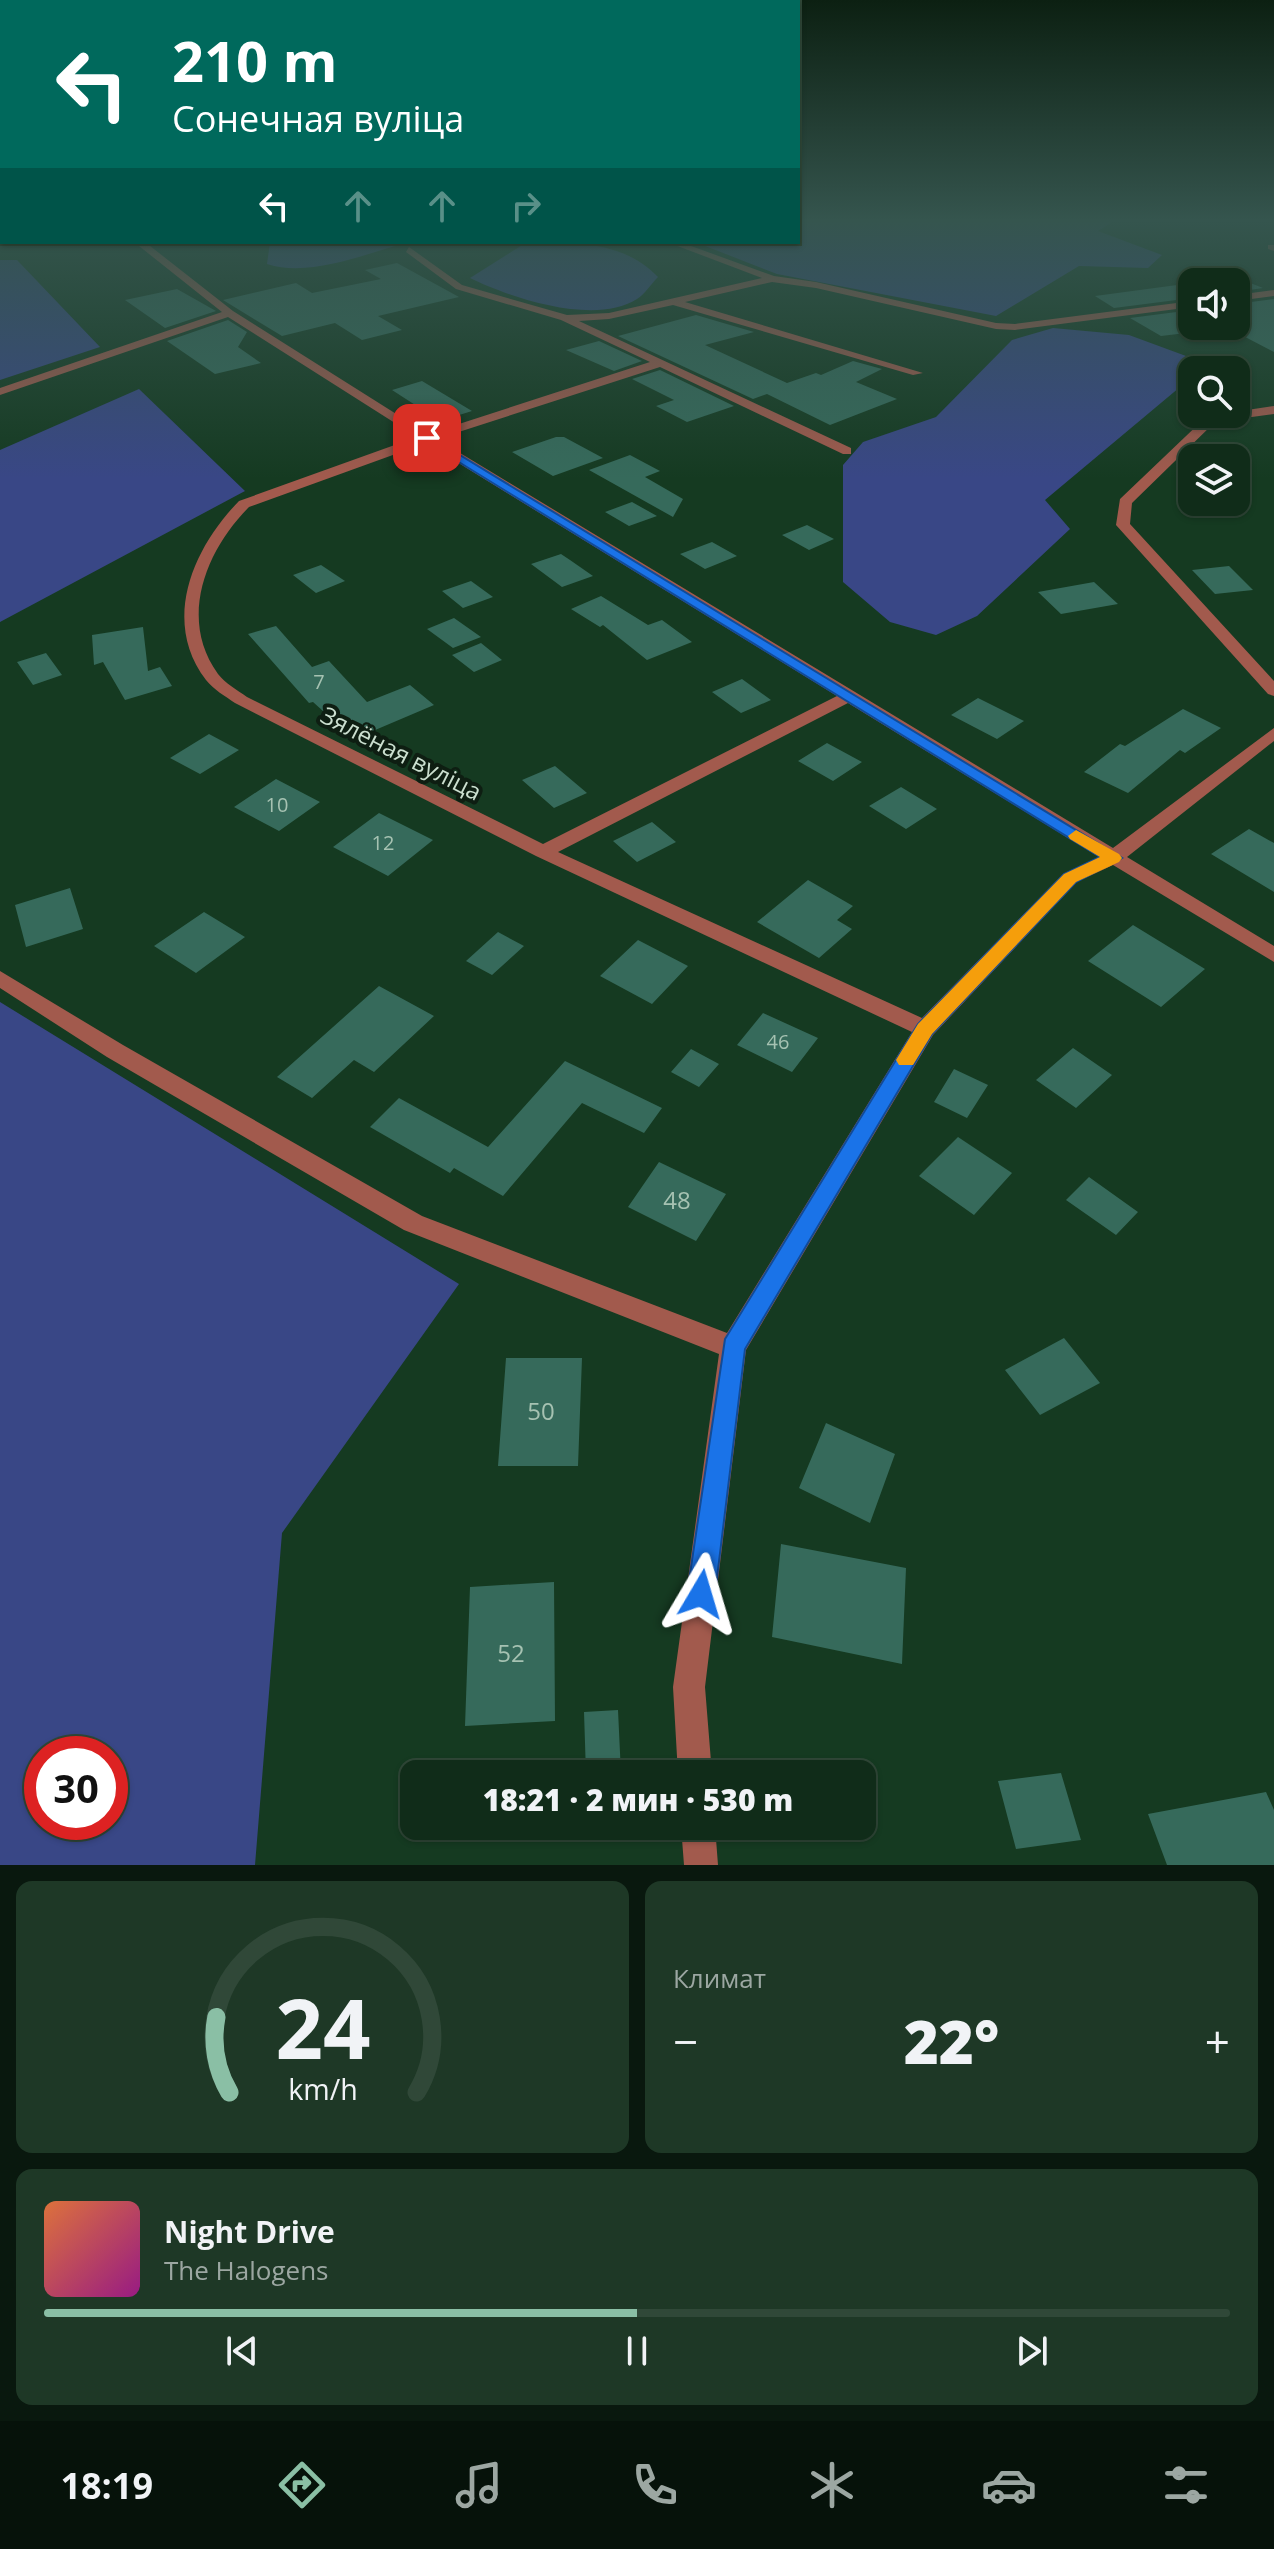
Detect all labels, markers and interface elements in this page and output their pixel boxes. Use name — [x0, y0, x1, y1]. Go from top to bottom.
text: 210 m — [172, 22, 338, 98]
icon: left — [40, 32, 144, 136]
text: Сонечная вуліца — [172, 94, 464, 143]
icon: left — [252, 184, 296, 228]
icon: ahead — [336, 184, 380, 228]
icon: ahead — [420, 184, 464, 228]
icon: right — [504, 184, 548, 228]
map controls — [1178, 268, 1250, 516]
button: sound — [1178, 268, 1250, 340]
button: search — [1178, 356, 1250, 428]
pin — [393, 404, 461, 472]
icon: arrive — [405, 416, 449, 460]
button: layers — [1178, 444, 1250, 516]
house number: 7 — [313, 668, 325, 695]
street label: Зялёная вуліца — [316, 698, 488, 807]
house number: 10 — [266, 791, 288, 818]
house number: 12 — [372, 829, 394, 856]
house number: 46 — [767, 1028, 789, 1055]
house number: 48 — [663, 1183, 691, 1216]
house number: 50 — [527, 1394, 555, 1427]
position arrow — [659, 1552, 743, 1636]
house number: 52 — [497, 1636, 525, 1669]
speed limit sign: 30 — [24, 1736, 128, 1840]
text: 18:21 · 2 мин · 530 m — [483, 1779, 793, 1820]
text: Климат — [673, 1960, 766, 1996]
text: 24 — [275, 1970, 370, 2083]
text: 22° — [904, 2000, 999, 2082]
text: − — [673, 2011, 698, 2071]
text: + — [1205, 2011, 1230, 2071]
text: km/h — [288, 2069, 357, 2108]
text: Night Drive — [164, 2211, 335, 2252]
text: The Halogens — [164, 2252, 329, 2288]
icon: previous — [220, 2329, 264, 2373]
icon: pause — [615, 2329, 659, 2373]
icon: next — [1010, 2329, 1054, 2373]
icon: directions — [274, 2457, 330, 2513]
icon: music — [451, 2457, 507, 2513]
icon: phone — [627, 2457, 683, 2513]
icon: climate — [804, 2457, 860, 2513]
icon: car — [981, 2457, 1037, 2513]
icon: filters — [1158, 2457, 1214, 2513]
text: 18:19 — [60, 2461, 153, 2510]

